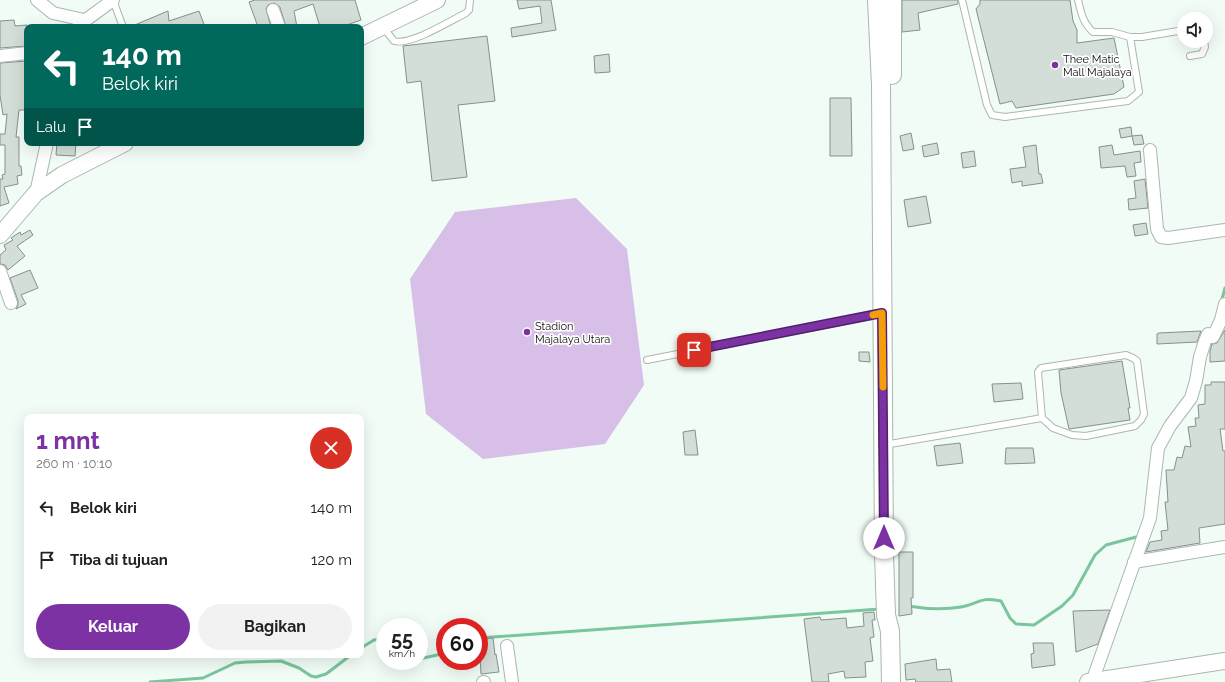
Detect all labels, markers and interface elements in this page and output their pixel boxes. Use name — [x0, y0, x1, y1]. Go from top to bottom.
map controls — [1177, 12, 1213, 48]
button: sound — [1177, 12, 1213, 48]
text: 140 m — [102, 39, 182, 72]
icon: left — [36, 40, 88, 92]
place label: Thee Matic Mall Majalaya — [1063, 53, 1132, 79]
marker: Thee Matic Mall Majalaya — [1050, 60, 1060, 70]
text: Belok kiri — [102, 73, 178, 94]
icon: arrive — [74, 116, 96, 138]
text: Lalu — [36, 118, 66, 136]
place label: Stadion Majalaya Utara — [535, 320, 610, 346]
marker: Stadion Majalaya Utara — [522, 327, 532, 337]
pin — [677, 333, 711, 367]
icon: arrive — [683, 339, 705, 361]
text: 1 mnt — [36, 426, 100, 455]
button: close — [310, 427, 352, 469]
text: 260 m · 10:10 — [36, 456, 112, 471]
icon: left — [36, 497, 58, 519]
text: Belok kiri — [70, 499, 137, 517]
text: 140 m — [311, 499, 352, 517]
position arrow — [863, 517, 905, 559]
icon: arrive — [36, 549, 58, 571]
text: Tiba di tujuan — [70, 551, 168, 569]
text: 120 m — [311, 551, 352, 569]
button: Keluar — [36, 604, 190, 650]
button: Bagikan — [198, 604, 352, 650]
speed limit sign: 60 — [436, 618, 488, 670]
text: 55 — [391, 627, 413, 651]
text: km/h — [389, 648, 415, 659]

